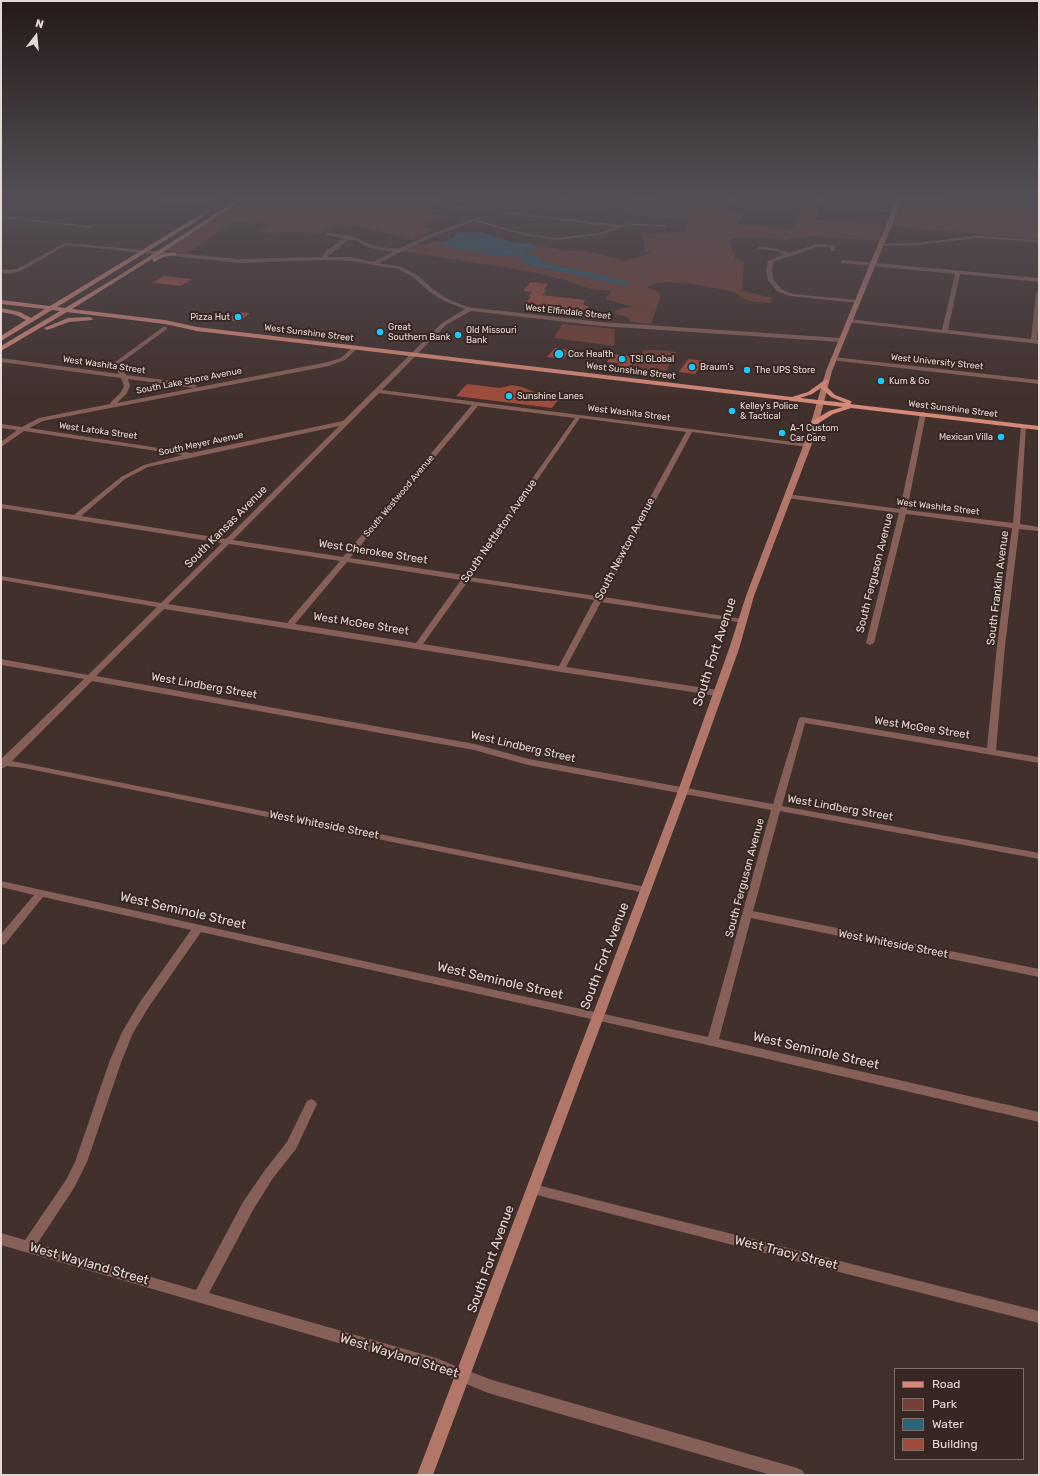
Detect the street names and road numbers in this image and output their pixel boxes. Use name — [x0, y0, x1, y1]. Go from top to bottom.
street label: West Elfindale Street — [525, 302, 611, 322]
street label: West Sunshine Street — [264, 322, 354, 344]
street label: West University Street — [890, 352, 984, 372]
street label: West Washita Street — [62, 354, 146, 376]
street label: West Sunshine Street — [586, 360, 676, 382]
street label: South Lake Shore Avenue — [135, 365, 243, 397]
street label: West Sunshine Street — [908, 398, 998, 420]
street label: West Washita Street — [587, 403, 671, 423]
street label: West Latoka Street — [58, 420, 138, 442]
street label: South Meyer Avenue — [158, 430, 244, 458]
street label: South Westwood Avenue — [361, 453, 437, 539]
street label: South Nettleton Avenue — [458, 477, 540, 585]
street label: South Kansas Avenue — [182, 483, 270, 571]
street label: South Newton Avenue — [592, 495, 658, 603]
street label: West Washita Street — [896, 497, 980, 517]
street label: South Ferguson Avenue — [854, 512, 896, 634]
street label: South Franklin Avenue — [984, 530, 1012, 646]
street label: West Cherokee Street — [318, 537, 428, 567]
street label: South Fort Avenue — [690, 596, 740, 708]
street label: West McGee Street — [312, 610, 410, 638]
street label: West Lindberg Street — [150, 670, 258, 702]
street label: West McGee Street — [873, 714, 971, 742]
street label: West Lindberg Street — [469, 729, 577, 765]
street label: West Lindberg Street — [786, 792, 894, 824]
street label: West Whiteside Street — [268, 808, 380, 842]
street label: South Ferguson Avenue — [723, 817, 767, 939]
street label: West Seminole Street — [118, 889, 248, 933]
street label: South Fort Avenue — [577, 900, 633, 1012]
street label: West Whiteside Street — [837, 927, 949, 961]
street label: West Seminole Street — [435, 959, 565, 1003]
street label: West Seminole Street — [751, 1029, 881, 1073]
street label: South Fort Avenue — [464, 1203, 518, 1315]
street label: West Tracy Street — [733, 1233, 839, 1273]
street label: West Wayland Street — [28, 1240, 150, 1288]
street label: West Wayland Street — [338, 1331, 460, 1381]

